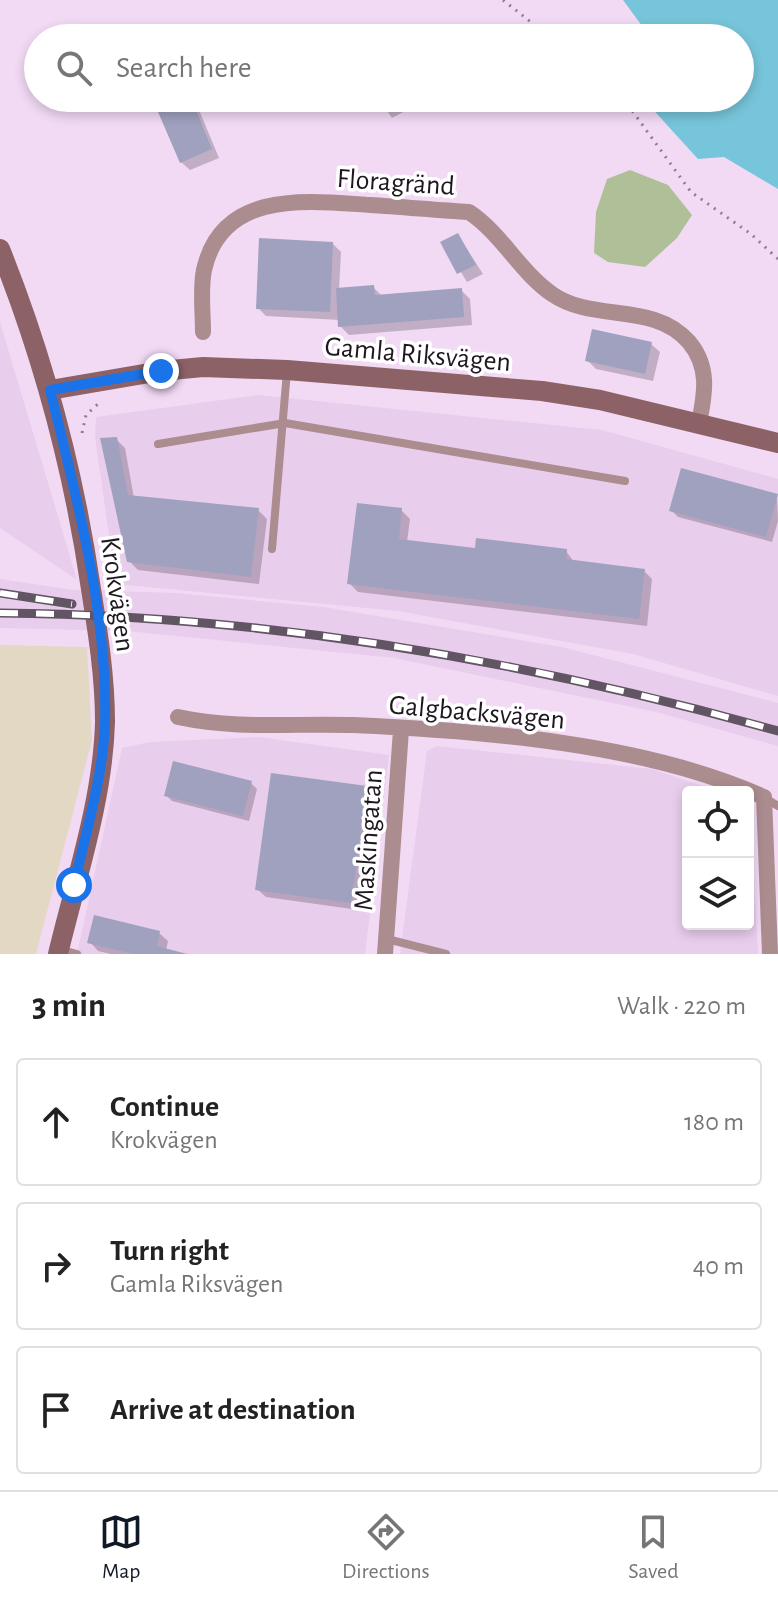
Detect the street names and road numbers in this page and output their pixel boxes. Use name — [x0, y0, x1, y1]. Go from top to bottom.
street label: Floragränd — [336, 165, 456, 201]
street label: Gamla Riksvägen — [324, 333, 512, 377]
street label: Krokvägen — [95, 535, 139, 654]
street label: Galgbacksvägen — [388, 691, 566, 735]
street label: Maskingatan — [350, 769, 388, 912]

